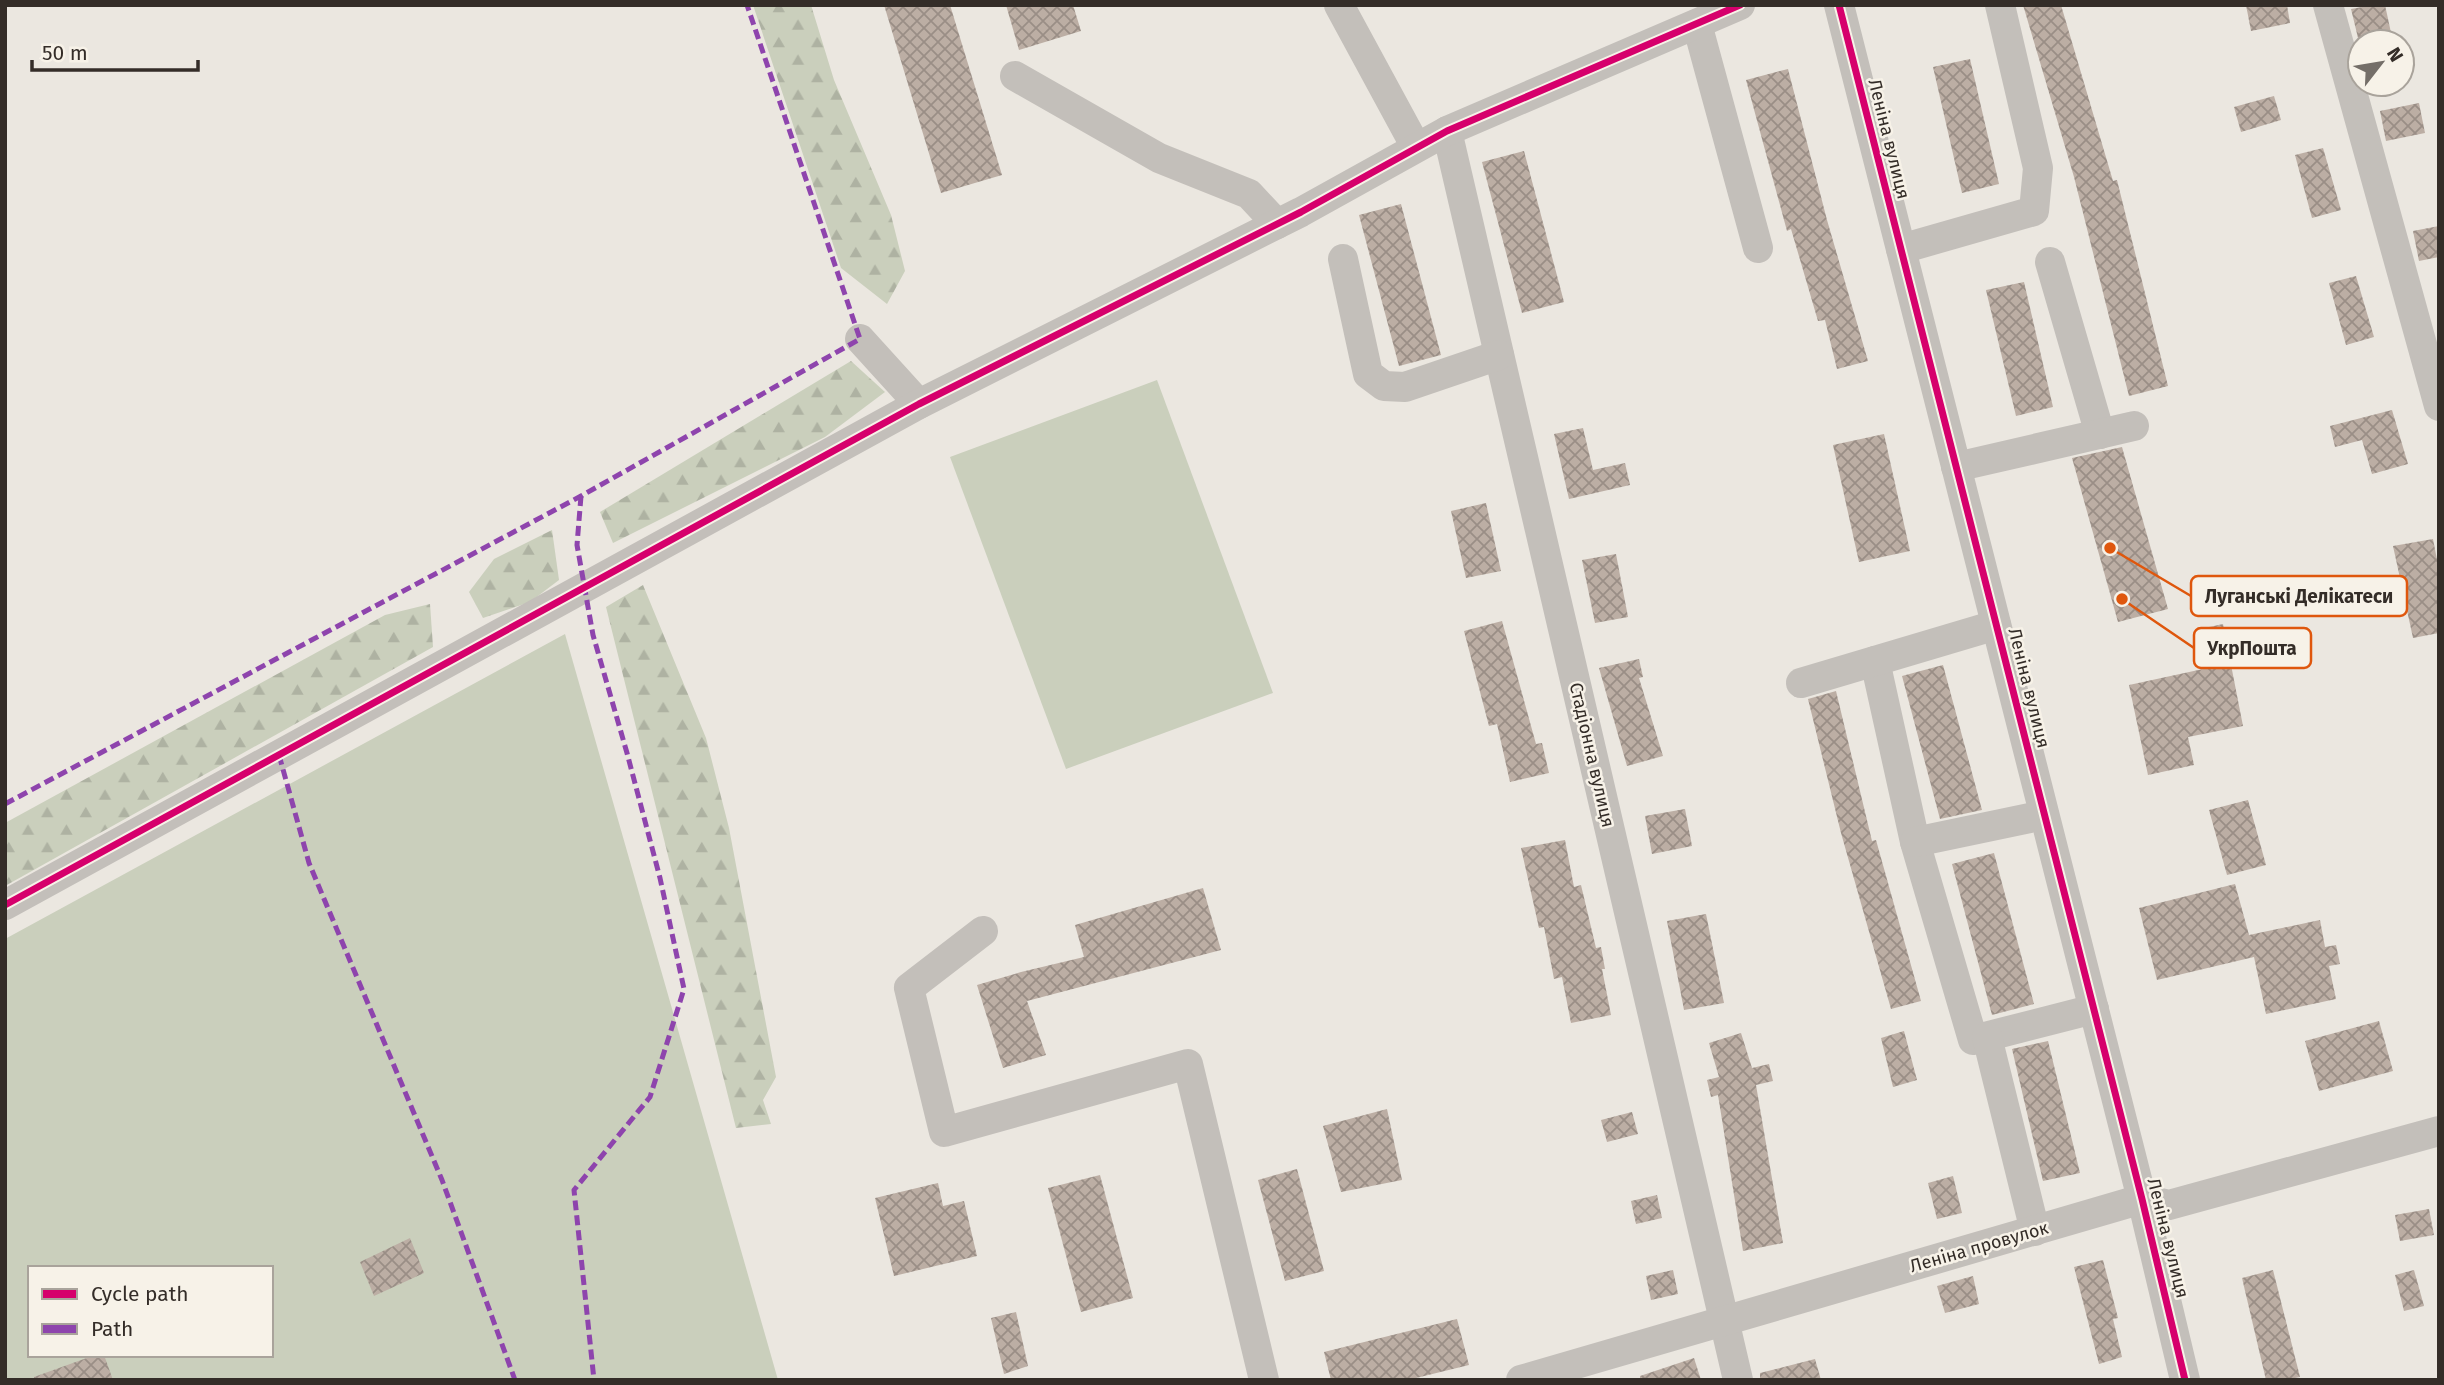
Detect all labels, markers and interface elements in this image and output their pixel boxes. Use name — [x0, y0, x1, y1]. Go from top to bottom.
scale bar — [32, 28, 198, 72]
north arrow — [2346, 28, 2416, 98]
text: 50 m — [42, 40, 88, 66]
text: N — [2382, 43, 2408, 66]
street label: Леніна вулиця — [1863, 77, 1915, 201]
callout: Луганські Делікатеси — [2191, 576, 2407, 616]
text: Луганські Делікатеси — [2205, 585, 2393, 608]
street label: Леніна вулиця — [2003, 626, 2055, 750]
callout: УкрПошта — [2194, 628, 2311, 668]
text: УкрПошта — [2206, 637, 2297, 660]
street label: Стадіонна вулиця — [1565, 680, 1619, 830]
street label: Леніна вулиця — [2142, 1176, 2194, 1300]
street label: Леніна провулок — [1907, 1217, 2052, 1277]
legend — [28, 1266, 273, 1357]
text: Cycle path — [91, 1281, 189, 1307]
text: Path — [91, 1316, 133, 1342]

